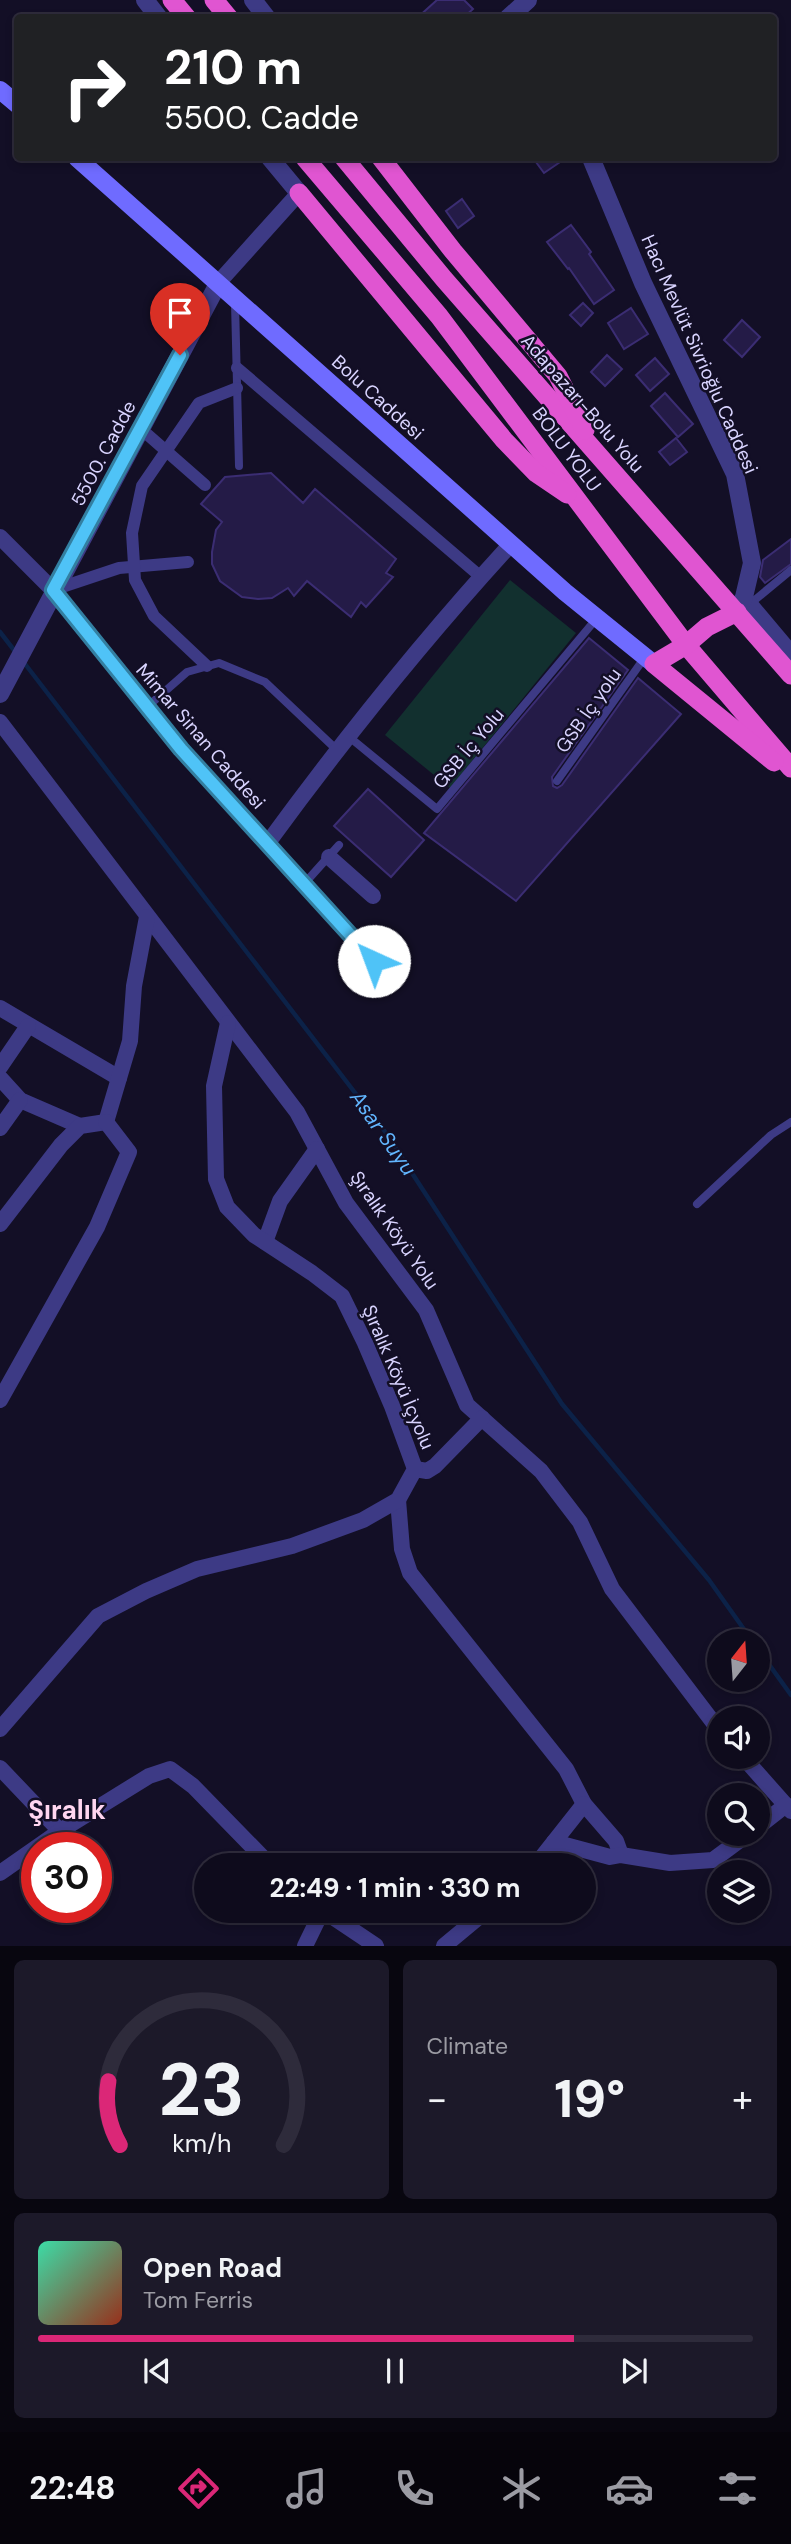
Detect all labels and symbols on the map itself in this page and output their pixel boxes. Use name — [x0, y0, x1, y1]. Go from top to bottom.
street label: Hacı Mevlüt Sivrioğlu Caddesi — [635, 231, 764, 478]
pin — [150, 283, 210, 355]
street label: Adapazarı-Bolu Yolu — [516, 329, 650, 478]
street label: Bolu Caddesi — [326, 349, 429, 445]
street label: 5500. Cadde — [65, 396, 142, 510]
street label: BOLU YOLU — [527, 402, 607, 497]
street label: Mimar Sinan Caddesi — [130, 658, 271, 814]
street label: GSB İç yolu — [550, 663, 627, 758]
street label: GSB İç Yolu — [427, 703, 509, 794]
position arrow — [337, 924, 411, 998]
water label: Asar Suyu — [343, 1084, 423, 1181]
street label: Şıralık Köyü Yolu — [344, 1166, 445, 1294]
street label: Şıralık Köyü İçyolu — [357, 1301, 440, 1453]
north arrow — [707, 1629, 770, 1692]
district label: Şıralık — [28, 1793, 106, 1827]
speed limit sign: 30 — [21, 1832, 112, 1923]

